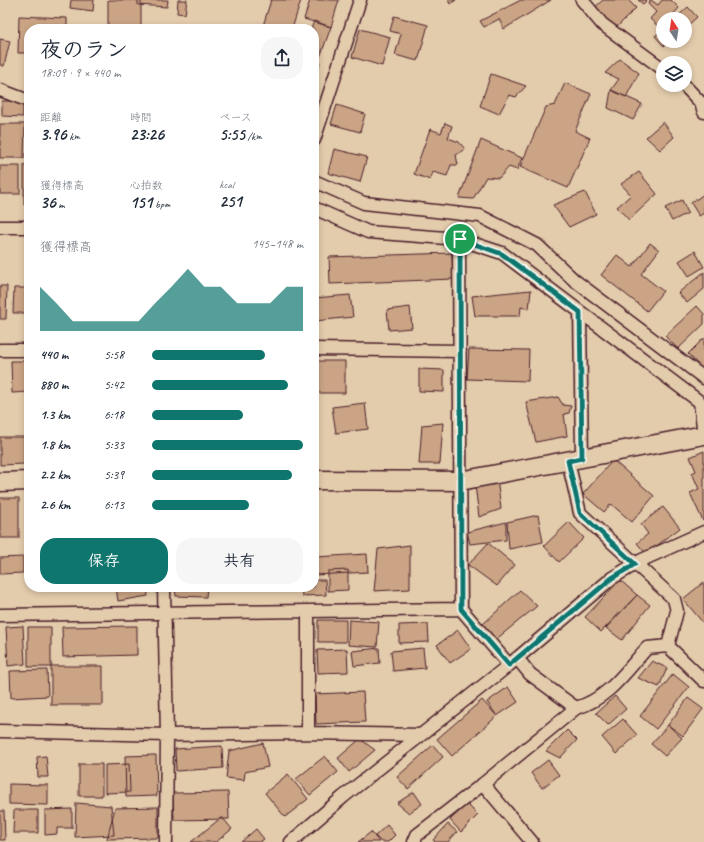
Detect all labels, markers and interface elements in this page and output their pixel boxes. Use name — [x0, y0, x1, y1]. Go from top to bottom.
north arrow — [656, 12, 692, 48]
map controls — [656, 12, 692, 92]
text: 夜のラン — [40, 36, 128, 64]
button: share — [261, 37, 303, 79]
button: layers — [656, 56, 692, 92]
text: 18:09 · 9 × 440 m — [40, 65, 121, 81]
text: 距離 — [40, 110, 62, 124]
text: 時間 — [130, 110, 152, 124]
text: ペース — [219, 110, 252, 124]
text: 3.96 — [40, 124, 66, 145]
text: 23:26 — [130, 124, 164, 145]
text: 5:55 — [219, 124, 245, 145]
text: km — [66, 129, 80, 143]
text: /km — [245, 129, 262, 143]
text: kcal — [219, 177, 234, 191]
text: 獲得標高 — [40, 178, 84, 192]
text: 心拍数 — [130, 178, 163, 192]
text: 251 — [219, 191, 242, 212]
text: 36 — [40, 192, 56, 213]
text: 151 — [130, 192, 152, 213]
text: m — [56, 197, 65, 211]
text: bpm — [152, 197, 170, 211]
pin — [443, 222, 477, 256]
icon: arrive — [449, 228, 471, 250]
text: 145–148 m — [252, 236, 303, 252]
text: 獲得標高 — [40, 239, 92, 255]
text: 440 m — [40, 347, 68, 363]
text: 5:58 — [104, 347, 124, 363]
text: 880 m — [40, 377, 68, 393]
text: 5:42 — [104, 377, 124, 393]
text: 1.3 km — [40, 407, 70, 423]
text: 6:18 — [104, 407, 124, 423]
text: 1.8 km — [40, 437, 70, 453]
text: 5:33 — [104, 437, 124, 453]
text: 2.2 km — [40, 467, 70, 483]
text: 5:39 — [104, 467, 124, 483]
text: 2.6 km — [40, 497, 71, 513]
text: 6:13 — [104, 497, 124, 513]
button: 保存 — [40, 538, 168, 584]
button: 共有 — [176, 538, 303, 584]

